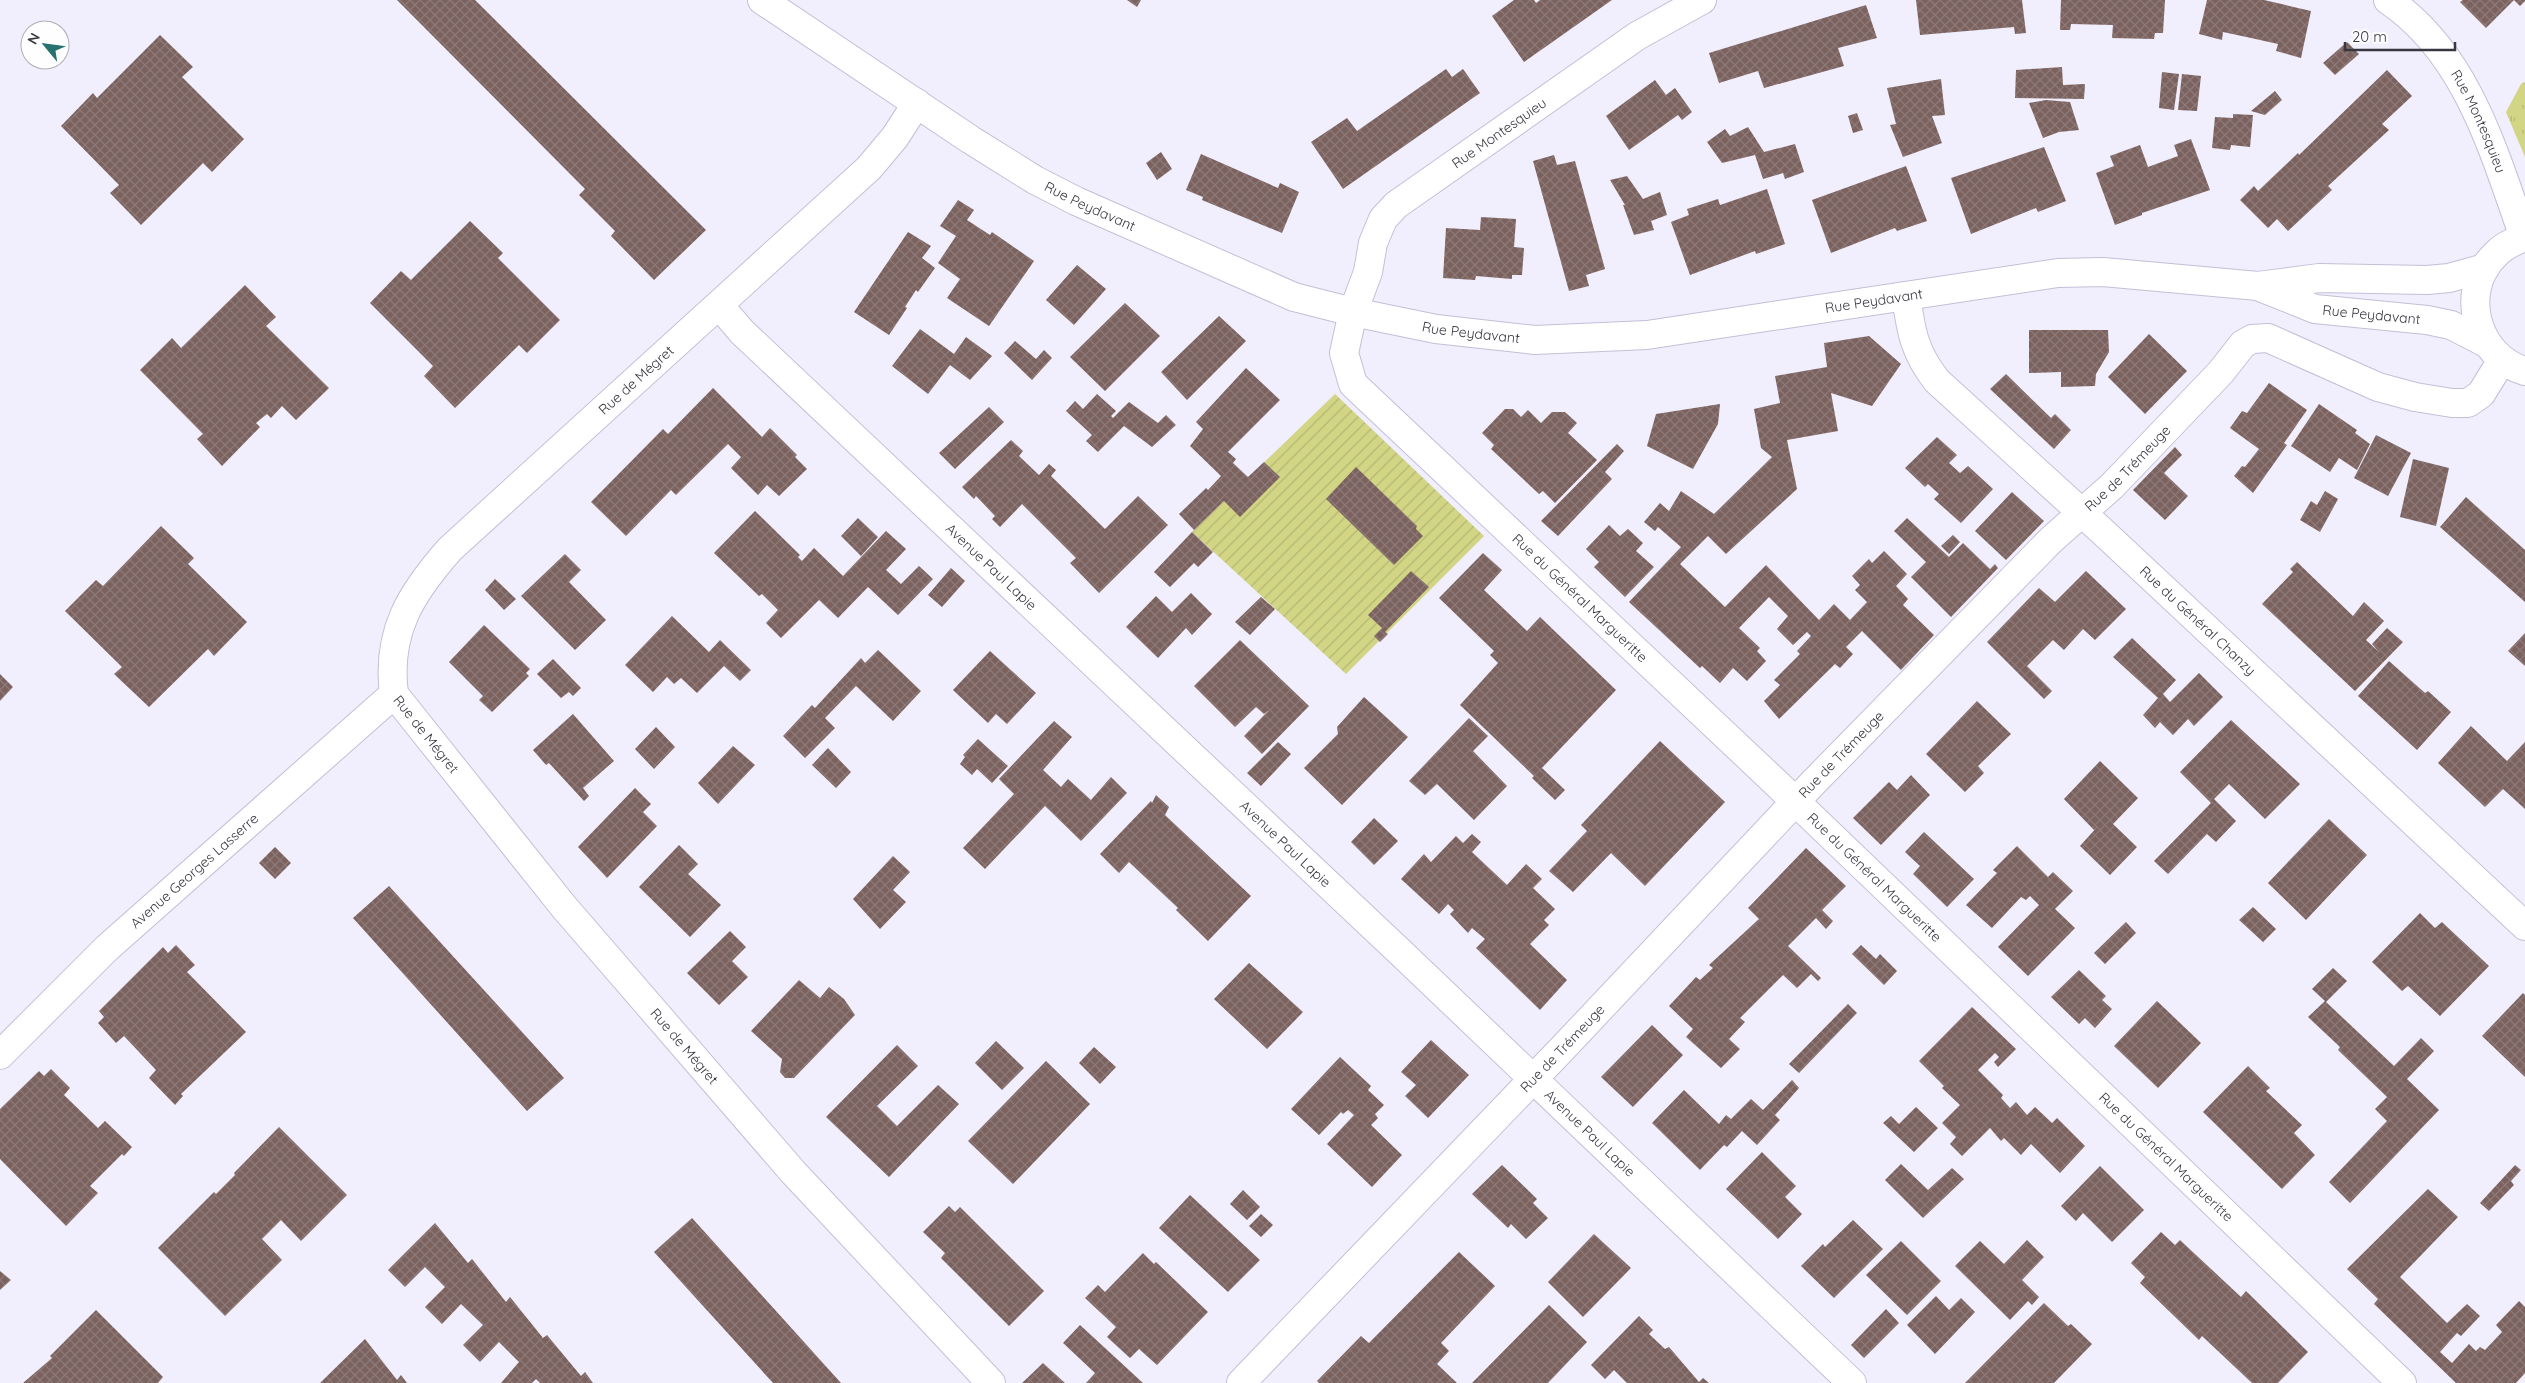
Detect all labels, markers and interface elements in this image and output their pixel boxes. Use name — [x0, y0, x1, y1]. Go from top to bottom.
north arrow — [20, 20, 70, 70]
scale bar — [2345, 20, 2455, 52]
text: 20 m — [2352, 27, 2387, 46]
text: N — [23, 30, 44, 48]
street label: Rue Montesquieu — [2447, 66, 2510, 175]
street label: Rue Montesquieu — [1448, 94, 1550, 172]
street label: Rue Peydavant — [1041, 177, 1139, 235]
street label: Rue Peydavant — [1824, 285, 1924, 317]
street label: Rue Peydavant — [2322, 301, 2422, 328]
street label: Rue Peydavant — [1420, 317, 1521, 347]
street label: Rue de Mégret — [595, 341, 678, 418]
street label: Rue de Trémeuge — [2081, 421, 2174, 515]
street label: Avenue Paul Lapie — [942, 520, 1041, 614]
street label: Rue du Général Margueritte — [1508, 530, 1651, 666]
street label: Rue du Général Chanzy — [2136, 562, 2260, 679]
street label: Rue de Mégret — [389, 691, 463, 777]
street label: Rue de Trémeuge — [1794, 707, 1888, 802]
street label: Avenue Paul Lapie — [1236, 797, 1335, 891]
street label: Avenue Georges Lasserre — [127, 809, 262, 932]
street label: Rue du Général Margueritte — [1803, 809, 1946, 946]
street label: Rue de Trémeuge — [1516, 1000, 1608, 1096]
street label: Rue de Mégret — [646, 1004, 722, 1088]
street label: Avenue Paul Lapie — [1541, 1086, 1639, 1181]
street label: Rue du Général Margueritte — [2095, 1088, 2237, 1226]

